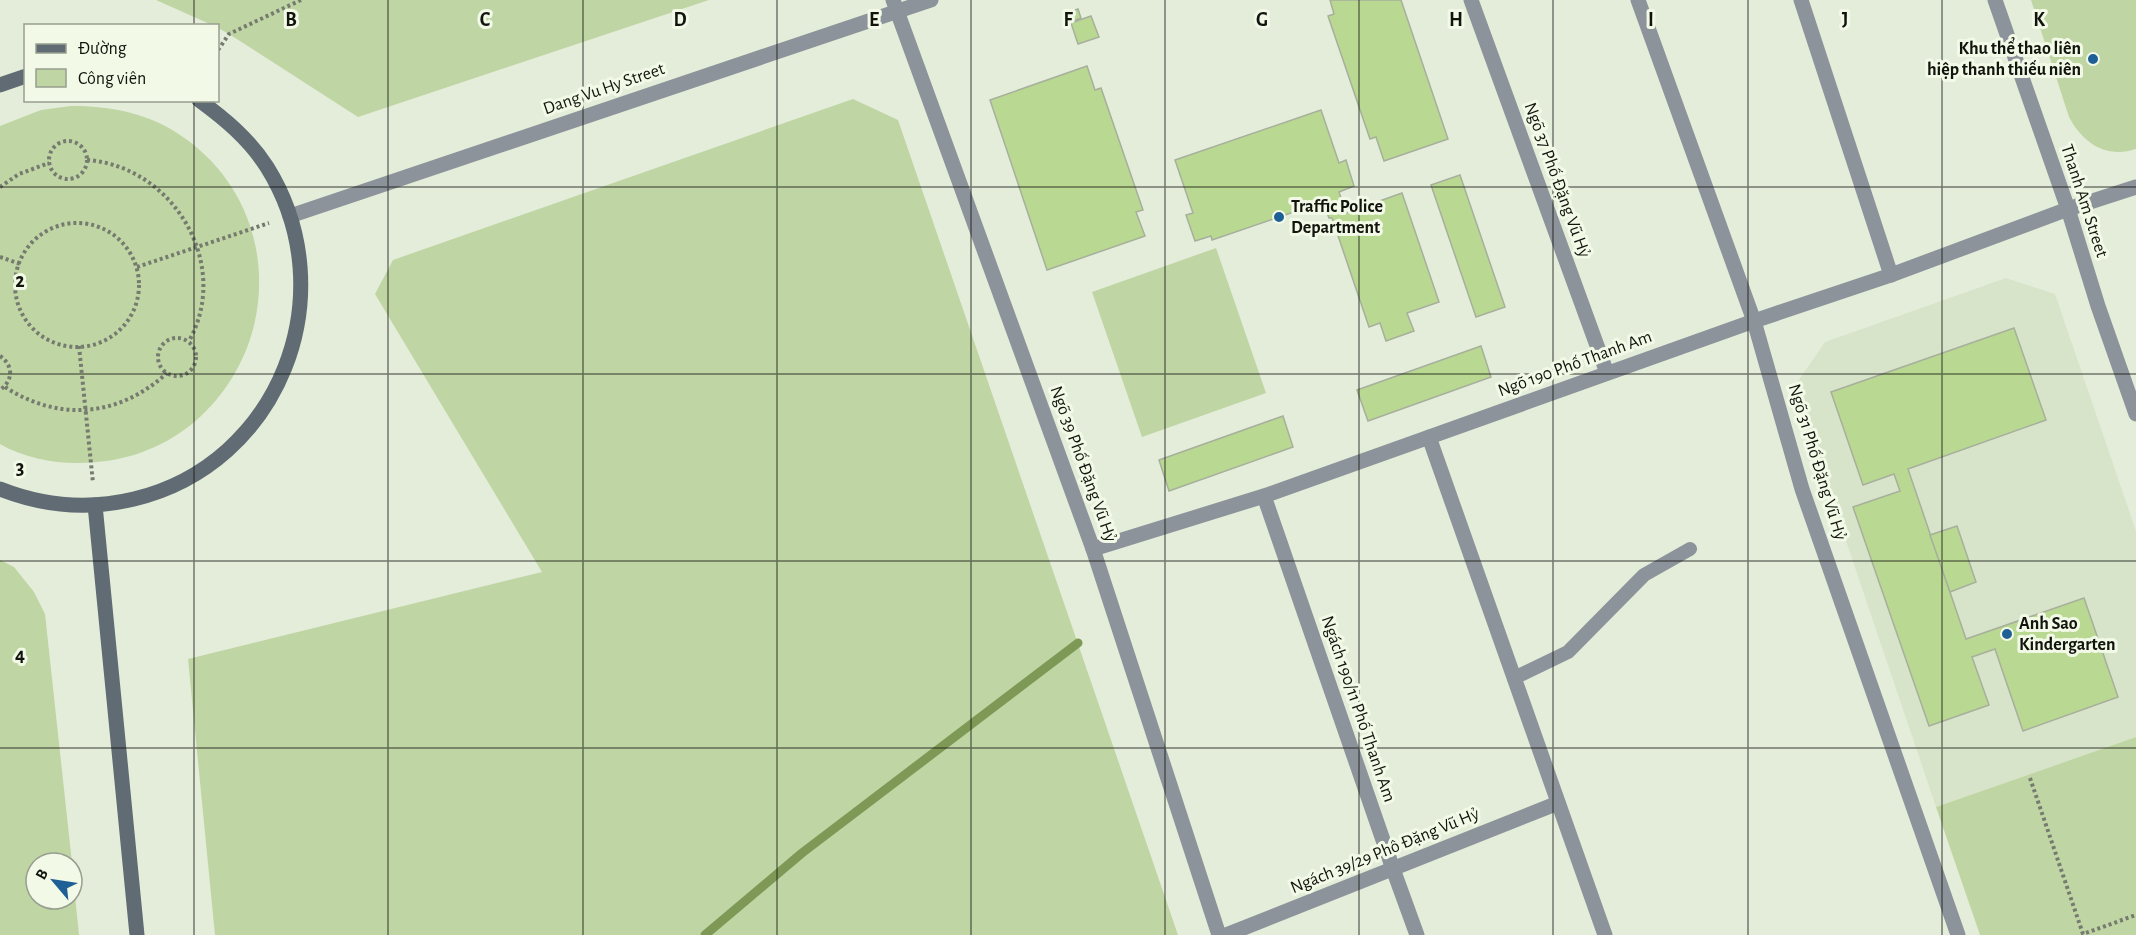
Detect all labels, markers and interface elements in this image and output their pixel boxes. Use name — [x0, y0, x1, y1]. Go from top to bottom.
text: B — [285, 10, 297, 30]
text: C — [480, 10, 491, 30]
text: D — [673, 10, 687, 30]
text: E — [869, 10, 879, 30]
text: F — [1063, 10, 1073, 30]
text: G — [1256, 10, 1268, 30]
text: H — [1449, 10, 1463, 30]
text: I — [1648, 10, 1654, 30]
text: J — [1842, 10, 1848, 30]
text: K — [2033, 10, 2045, 30]
legend — [24, 24, 219, 102]
place label: Khu thể thao liên hiệp thanh thiếu niên — [1927, 37, 2081, 79]
text: Đường — [78, 40, 127, 58]
marker: Khu thể thao liên hiệp thanh thiếu niên — [2086, 52, 2100, 66]
street label: Dang Vu Hy Street — [541, 60, 667, 118]
text: Công viên — [78, 70, 146, 88]
street label: Ngõ 37 Phố Đặng Vũ Hỷ — [1521, 100, 1594, 260]
street label: Thanh Am Street — [2057, 142, 2111, 260]
place label: Traffic Police Department — [1291, 198, 1383, 237]
marker: Traffic Police Department — [1272, 210, 1286, 224]
text: 2 — [15, 271, 25, 291]
street label: Ngõ 190 Phố Thanh Am — [1495, 327, 1654, 400]
street label: Ngõ 31 Phố Đặng Vũ Hỷ — [1785, 382, 1850, 542]
street label: Ngõ 39 Phố Đặng Vũ Hỷ — [1046, 383, 1121, 545]
text: 3 — [16, 458, 24, 478]
street label: Ngách 190/11 Phố Thanh Am — [1318, 613, 1399, 804]
place label: Anh Sao Kindergarten — [2019, 615, 2116, 654]
marker: Anh Sao Kindergarten — [2000, 627, 2014, 641]
text: 4 — [15, 645, 25, 665]
street label: Ngách 39/29 Phô Đặng Vũ Hỷ — [1288, 805, 1482, 897]
north arrow — [24, 851, 84, 911]
text: B — [33, 866, 51, 882]

